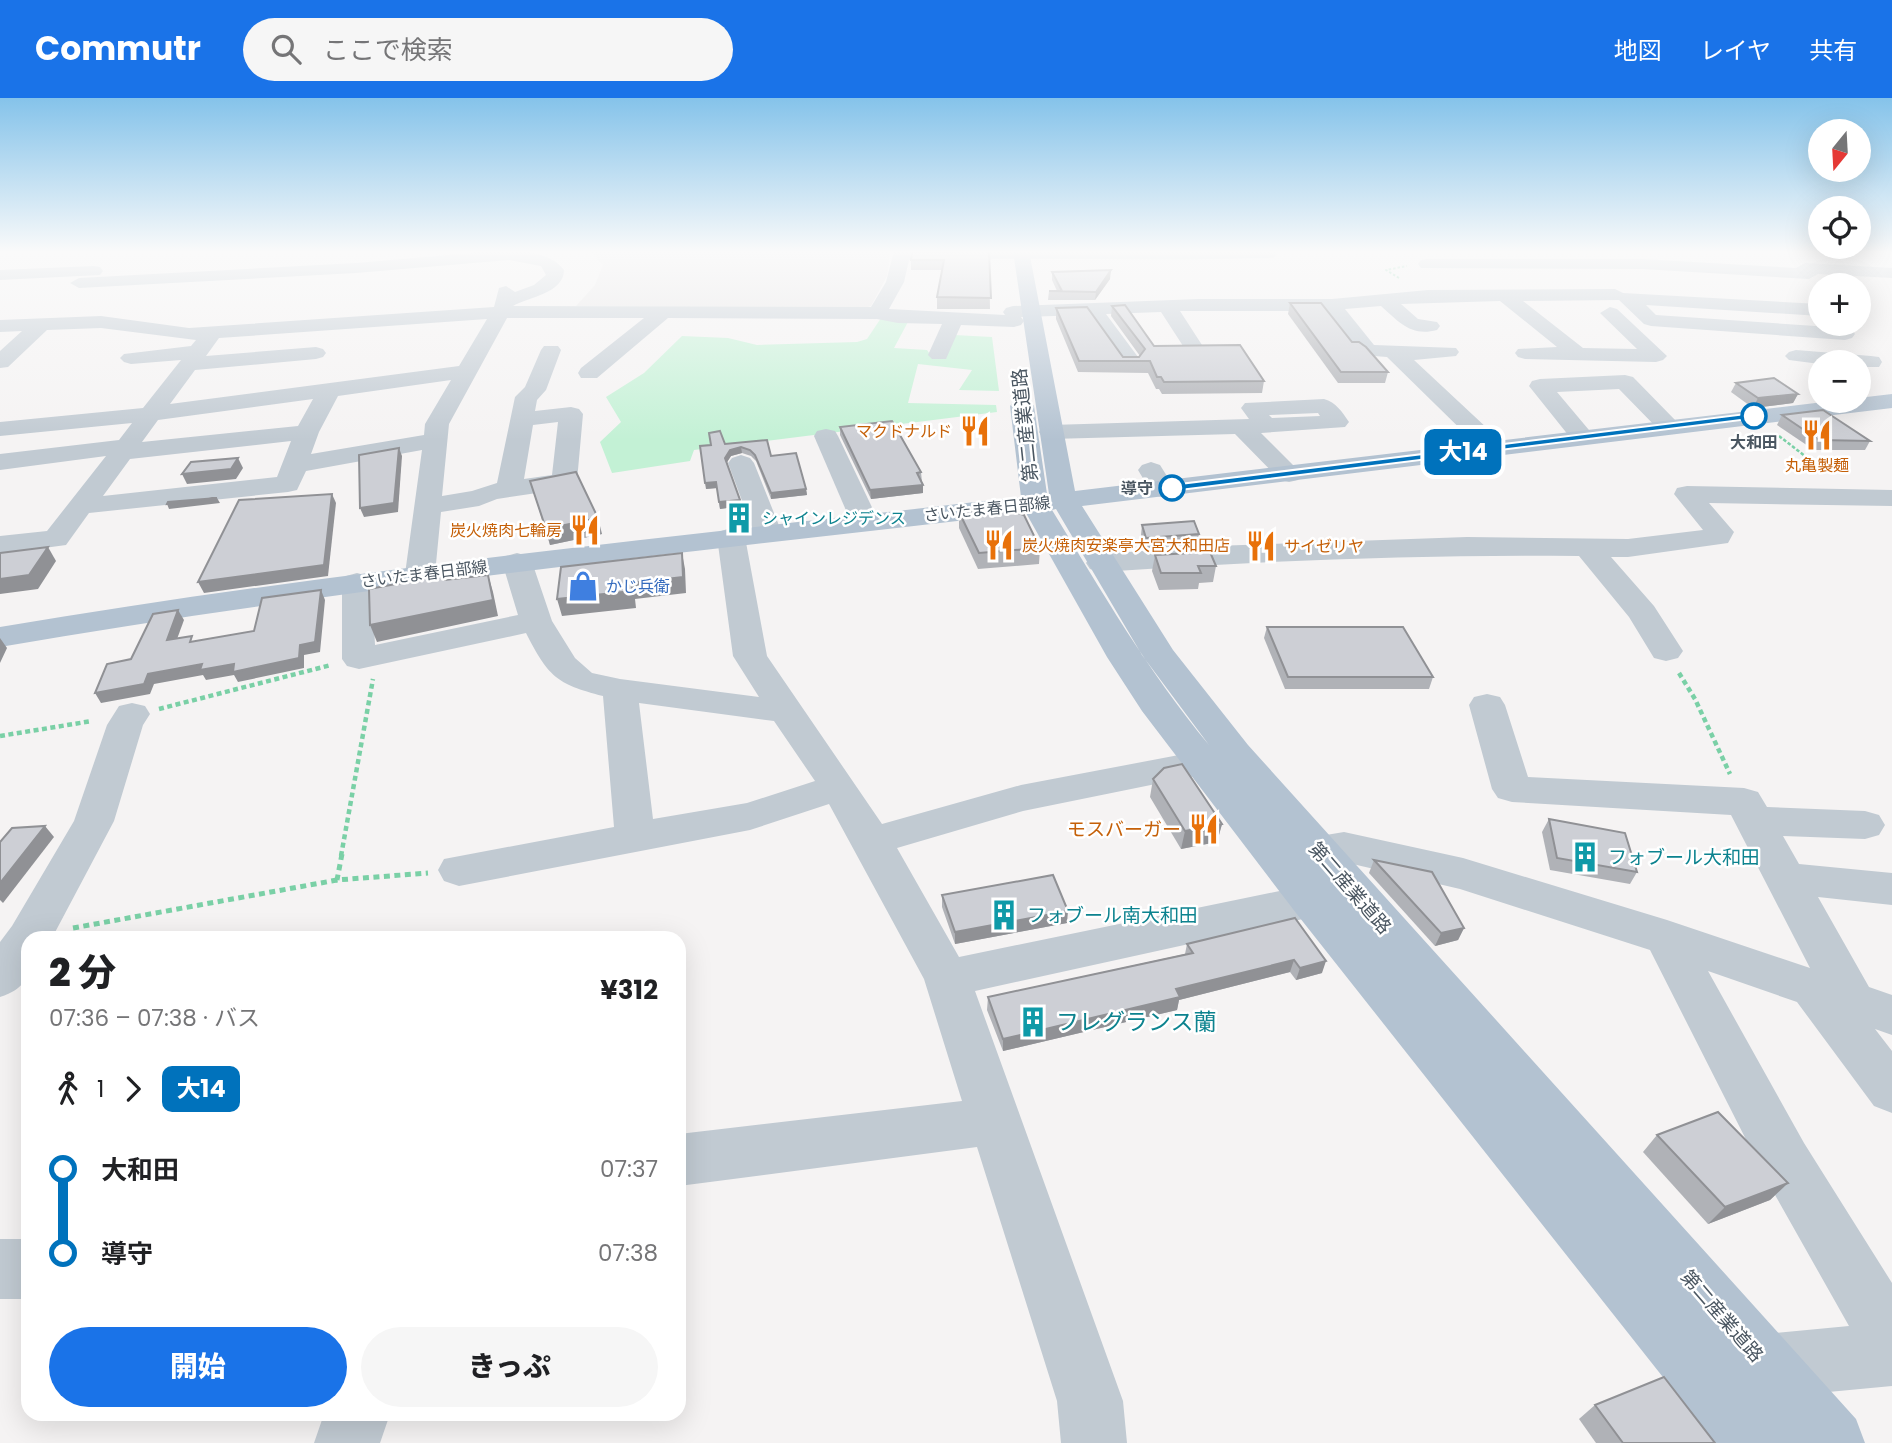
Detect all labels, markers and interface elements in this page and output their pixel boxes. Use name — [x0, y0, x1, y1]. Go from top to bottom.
search box — [243, 18, 733, 81]
text: Commutr — [35, 25, 201, 72]
icon: search — [267, 30, 305, 68]
text: ここで検索 — [323, 32, 453, 68]
text: 地図 — [1614, 34, 1662, 67]
text: レイヤ — [1700, 34, 1771, 67]
text: 共有 — [1809, 34, 1857, 67]
north arrow — [1808, 119, 1871, 182]
map controls — [1808, 119, 1871, 413]
button: locate — [1808, 196, 1871, 259]
button: + — [1808, 273, 1871, 336]
button: − — [1808, 350, 1871, 413]
street label: 第二産業道路 — [1006, 367, 1044, 483]
marker: 大和田 — [1741, 403, 1767, 429]
restaurant icon: マクドナルド — [958, 414, 992, 448]
restaurant icon: 丸亀製麺 — [1800, 418, 1834, 452]
place label: マクドナルド — [856, 420, 952, 443]
line badge: 大14 — [1423, 429, 1503, 475]
place label: 大和田 — [1730, 431, 1778, 454]
text: 大14 — [1438, 435, 1488, 468]
place label: 丸亀製麺 — [1785, 454, 1849, 477]
marker: 導守 — [1159, 475, 1185, 501]
place label: 導守 — [1121, 477, 1153, 500]
street label: さいたま春日部線 — [922, 491, 1052, 527]
building icon: シャインレジデンス — [722, 501, 756, 535]
place label: シャインレジデンス — [762, 507, 906, 530]
restaurant icon: 炭火焼肉七輪房 — [568, 513, 602, 547]
place label: 炭火焼肉七輪房 — [450, 519, 562, 542]
restaurant icon: 炭火焼肉安楽亭大宮大和田店 — [982, 528, 1016, 562]
restaurant icon: サイゼリヤ — [1244, 529, 1278, 563]
place label: 炭火焼肉安楽亭大宮大和田店 — [1022, 534, 1230, 557]
place label: サイゼリヤ — [1284, 535, 1364, 558]
street label: さいたま春日部線 — [359, 555, 489, 593]
shop icon: かじ兵衛 — [566, 569, 600, 603]
place label: かじ兵衛 — [606, 575, 670, 598]
restaurant icon: モスバーガー — [1187, 812, 1221, 846]
place label: モスバーガー — [1067, 816, 1181, 843]
street label: 第二産業道路 — [1302, 836, 1398, 940]
building icon: フォブール大和田 — [1568, 840, 1602, 874]
place label: フォブール大和田 — [1608, 844, 1760, 871]
building icon: フォブール南大和田 — [987, 898, 1021, 932]
place label: フォブール南大和田 — [1027, 902, 1198, 929]
text: 2 分 — [49, 946, 116, 999]
text: ¥312 — [600, 972, 658, 1008]
text: 07:36 – 07:38 · バス — [49, 1002, 260, 1034]
building icon: フレグランス蘭 — [1016, 1005, 1050, 1039]
place label: フレグランス蘭 — [1056, 1006, 1217, 1038]
icon: walk — [49, 1070, 87, 1108]
icon: forward — [114, 1070, 152, 1108]
text: 大14 — [176, 1072, 226, 1105]
text: 1 — [97, 1073, 104, 1105]
text: 大和田 — [101, 1152, 179, 1188]
text: 07:37 — [600, 1153, 658, 1185]
text: 導守 — [101, 1236, 153, 1272]
text: 07:38 — [598, 1237, 658, 1269]
street label: 第二産業道路 — [1674, 1264, 1770, 1368]
button: 開始 — [49, 1327, 347, 1407]
button: きっぷ — [361, 1327, 658, 1407]

